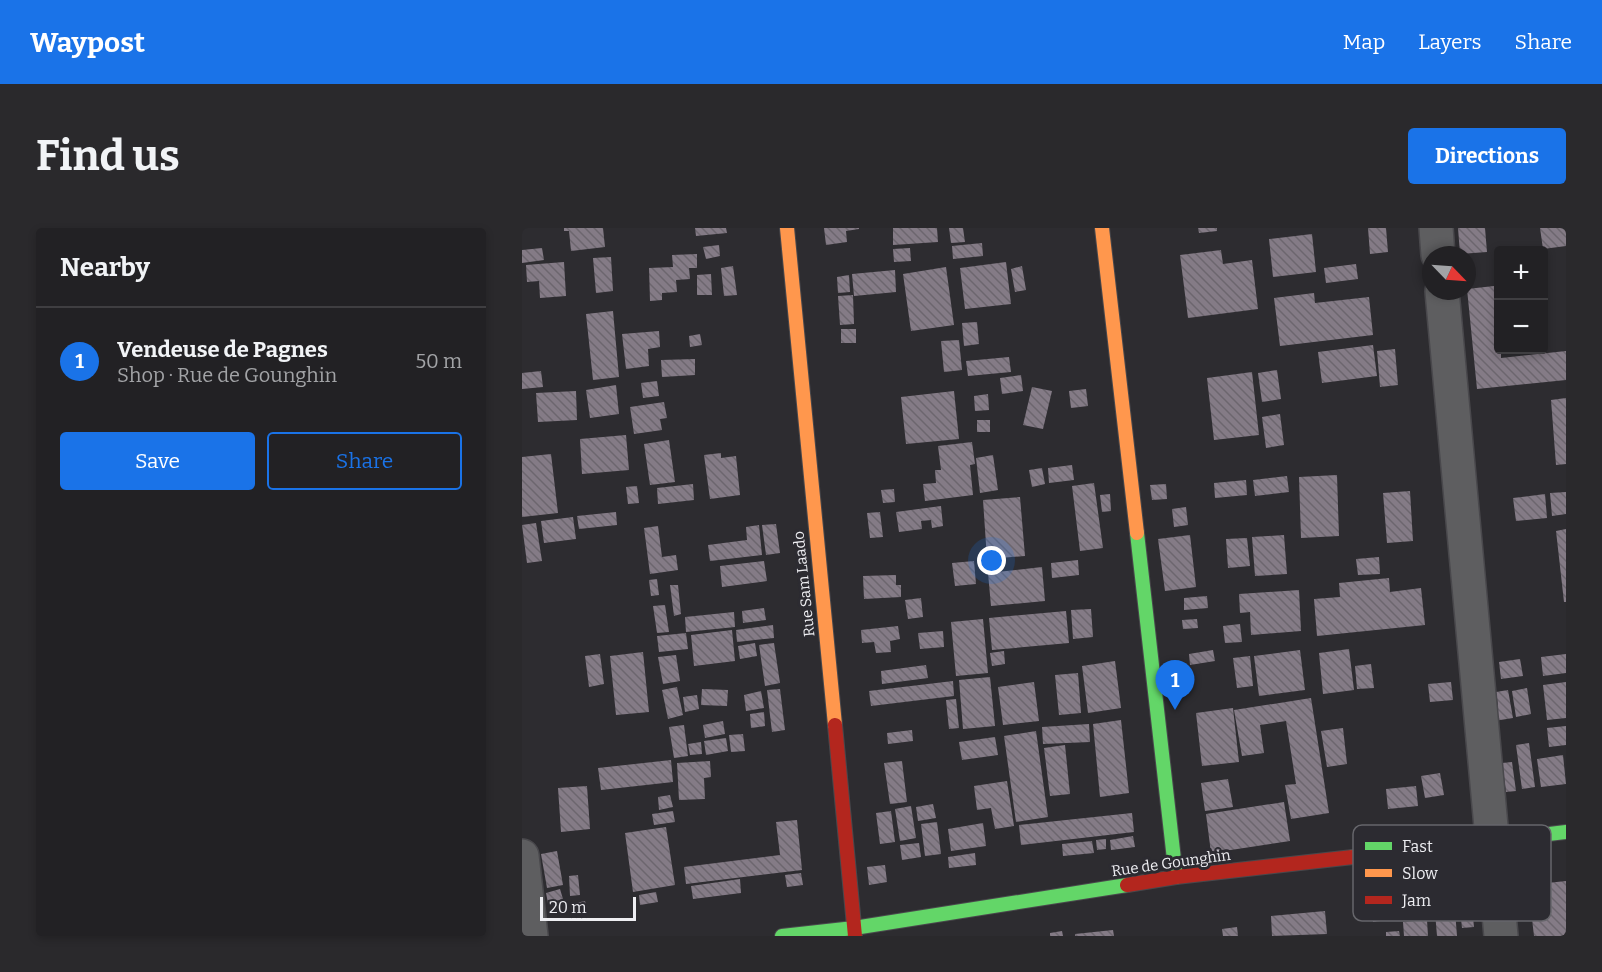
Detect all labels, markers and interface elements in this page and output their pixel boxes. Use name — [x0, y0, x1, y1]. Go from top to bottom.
text: Waypost — [30, 26, 145, 59]
text: Map — [1343, 29, 1385, 55]
text: Layers — [1418, 29, 1482, 55]
text: Share — [1515, 29, 1572, 55]
button: Directions — [1408, 128, 1566, 184]
text: Find us — [36, 131, 180, 181]
north arrow — [1422, 246, 1476, 300]
map controls — [1494, 246, 1548, 354]
button: + — [1494, 246, 1548, 300]
text: Nearby — [60, 252, 150, 283]
button: − — [1494, 300, 1548, 354]
text: Vendeuse de Pagnes — [117, 336, 328, 363]
text: 1 — [75, 349, 84, 373]
text: 50 m — [415, 349, 462, 373]
text: Shop · Rue de Gounghin — [117, 363, 337, 387]
button: Save — [60, 432, 255, 490]
button: Share — [267, 432, 462, 490]
street label: Rue Sam Laado — [789, 530, 819, 638]
your location — [977, 546, 1006, 575]
pin: 1 — [1156, 660, 1194, 710]
legend — [1353, 825, 1551, 921]
text: Fast — [1402, 837, 1433, 856]
street label: Rue de Gounghin — [1110, 846, 1232, 880]
text: Slow — [1402, 864, 1438, 883]
text: Jam — [1401, 891, 1431, 910]
scale bar — [540, 894, 636, 922]
text: 20 m — [549, 898, 586, 917]

